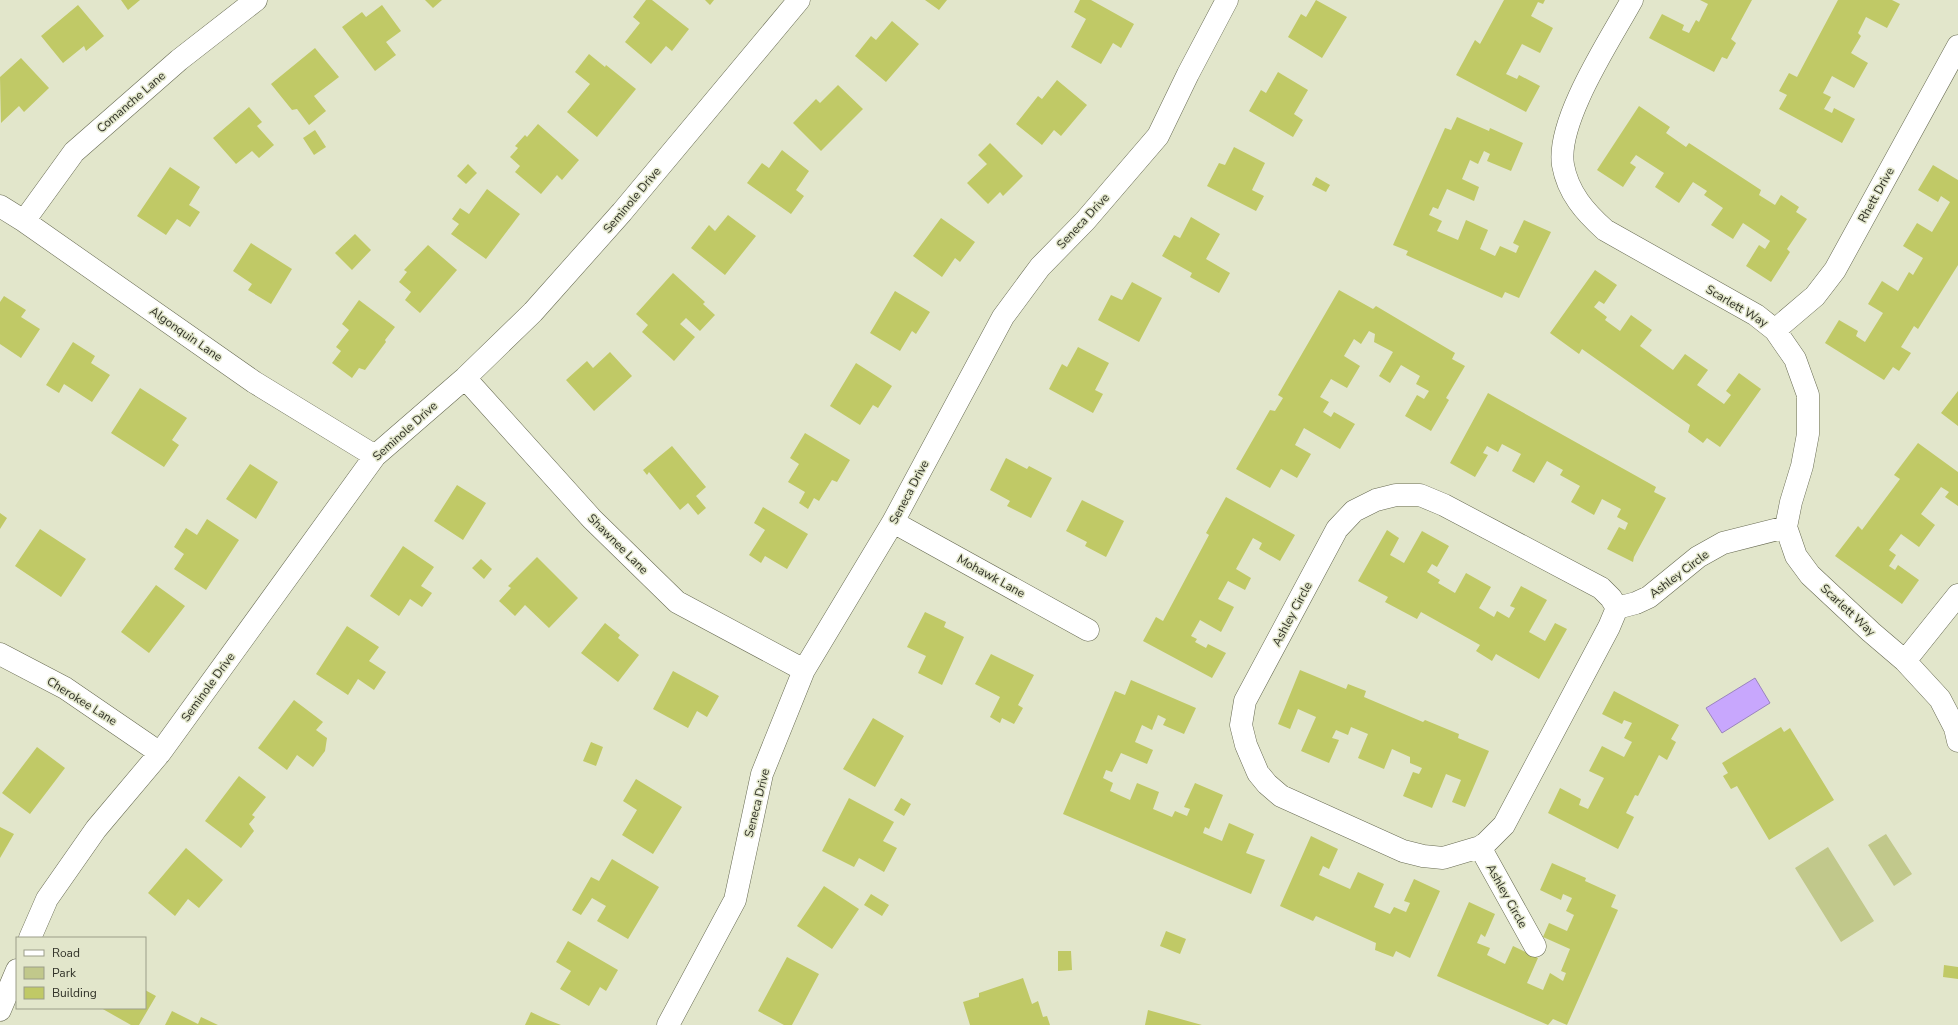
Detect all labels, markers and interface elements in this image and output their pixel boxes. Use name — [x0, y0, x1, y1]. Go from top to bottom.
street label: Comanche Lane — [93, 68, 169, 136]
street label: Seminole Drive — [600, 164, 664, 236]
street label: Rhett Drive — [1854, 164, 1898, 226]
street label: Seneca Drive — [1053, 190, 1113, 252]
street label: Scarlett Way — [1703, 281, 1772, 331]
street label: Algonquin Lane — [146, 303, 226, 365]
street label: Seminole Drive — [369, 398, 441, 464]
street label: Seneca Drive — [885, 457, 933, 527]
street label: Shawnee Lane — [584, 510, 652, 578]
street label: Ashley Circle — [1646, 546, 1712, 602]
street label: Mohawk Lane — [954, 551, 1028, 601]
street label: Ashley Circle — [1268, 579, 1316, 649]
street label: Scarlett Way — [1817, 580, 1880, 640]
street label: Seminole Drive — [178, 649, 238, 725]
street label: Cherokee Lane — [44, 673, 120, 729]
street label: Seneca Drive — [741, 767, 773, 839]
street label: Ashley Circle — [1483, 861, 1531, 931]
legend — [16, 937, 146, 1009]
text: Road — [52, 945, 80, 961]
text: Park — [52, 965, 77, 981]
text: Building — [52, 985, 97, 1001]

